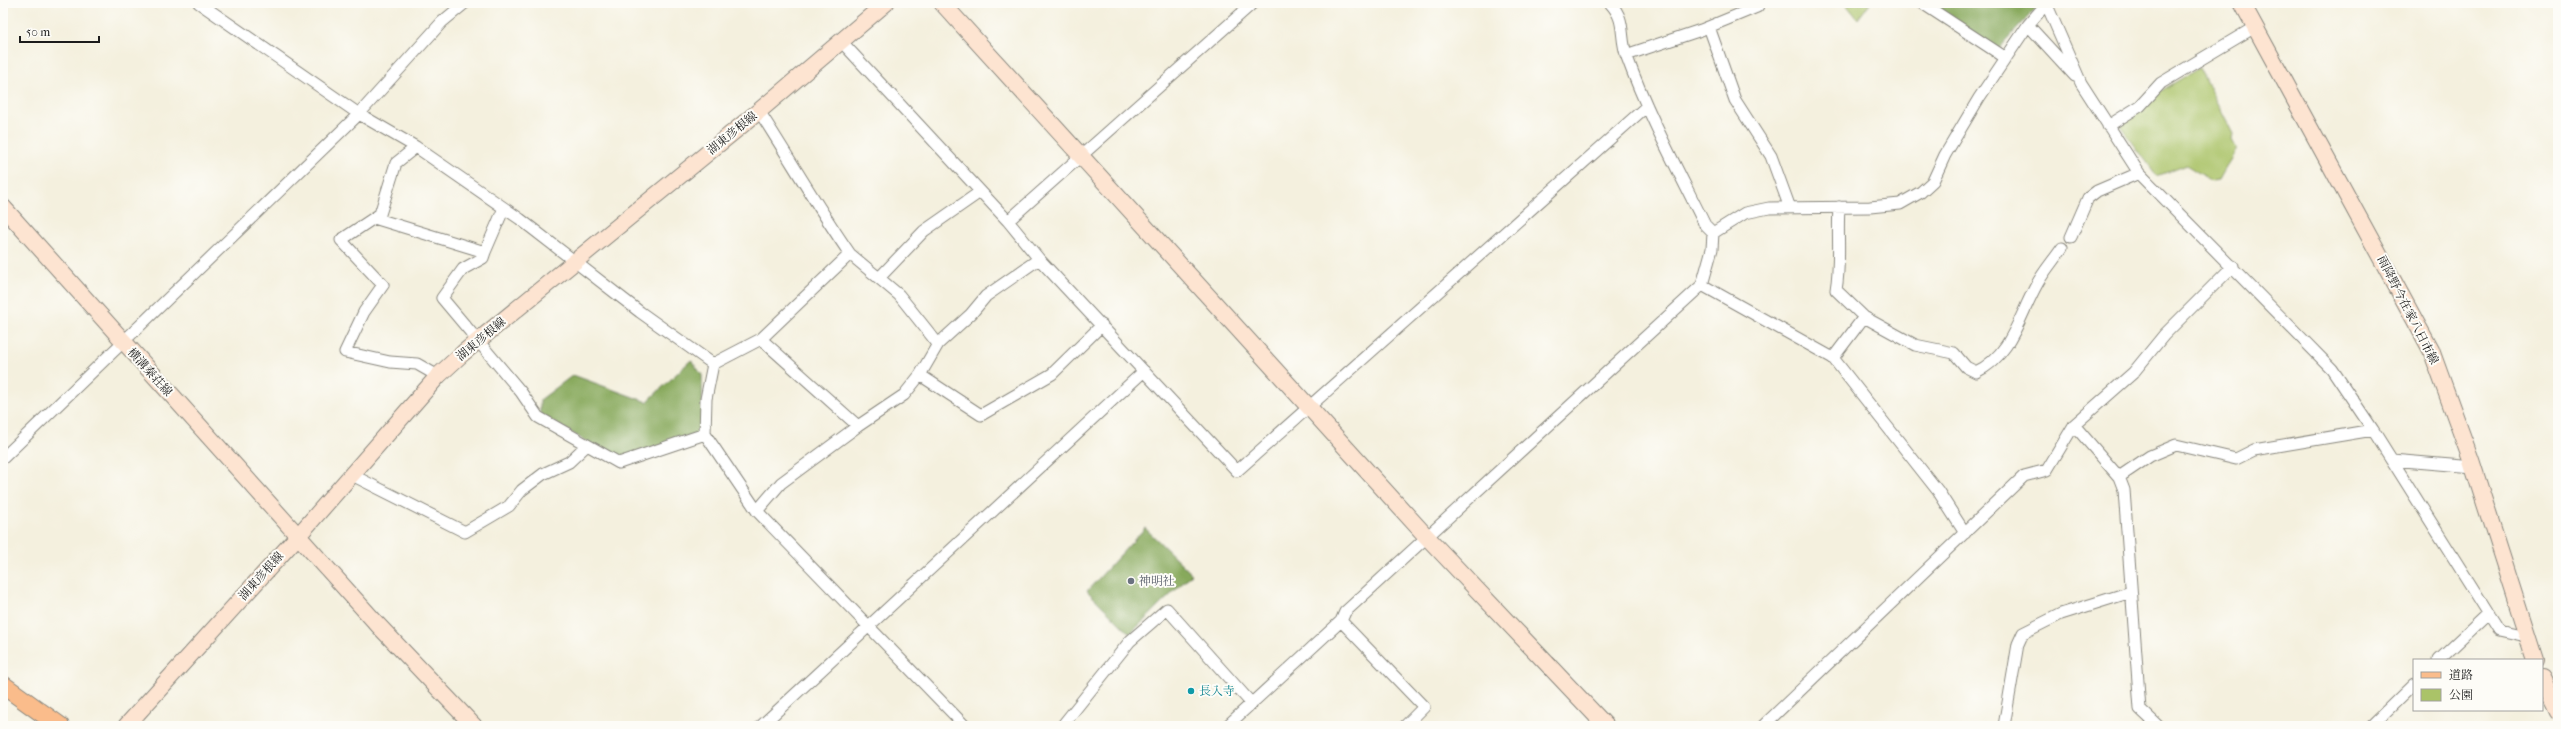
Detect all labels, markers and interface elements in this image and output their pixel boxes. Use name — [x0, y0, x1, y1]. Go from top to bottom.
scale bar — [20, 18, 99, 44]
text: 50 m — [26, 25, 50, 39]
street label: 湖東彦根線 — [704, 109, 760, 157]
street label: 雨降野今在家八日市線 — [2375, 253, 2441, 367]
street label: 湖東彦根線 — [454, 314, 508, 364]
street label: 横溝秦荘線 — [125, 345, 175, 399]
street label: 湖東彦根線 — [236, 549, 286, 603]
place label: 神明社 — [1139, 574, 1175, 588]
marker: 神明社 — [1126, 576, 1136, 586]
legend — [2413, 659, 2543, 711]
text: 道路 — [2449, 668, 2473, 682]
place label: 長入寺 — [1199, 684, 1235, 698]
marker: 長入寺 — [1186, 686, 1196, 696]
text: 公園 — [2449, 688, 2473, 702]

